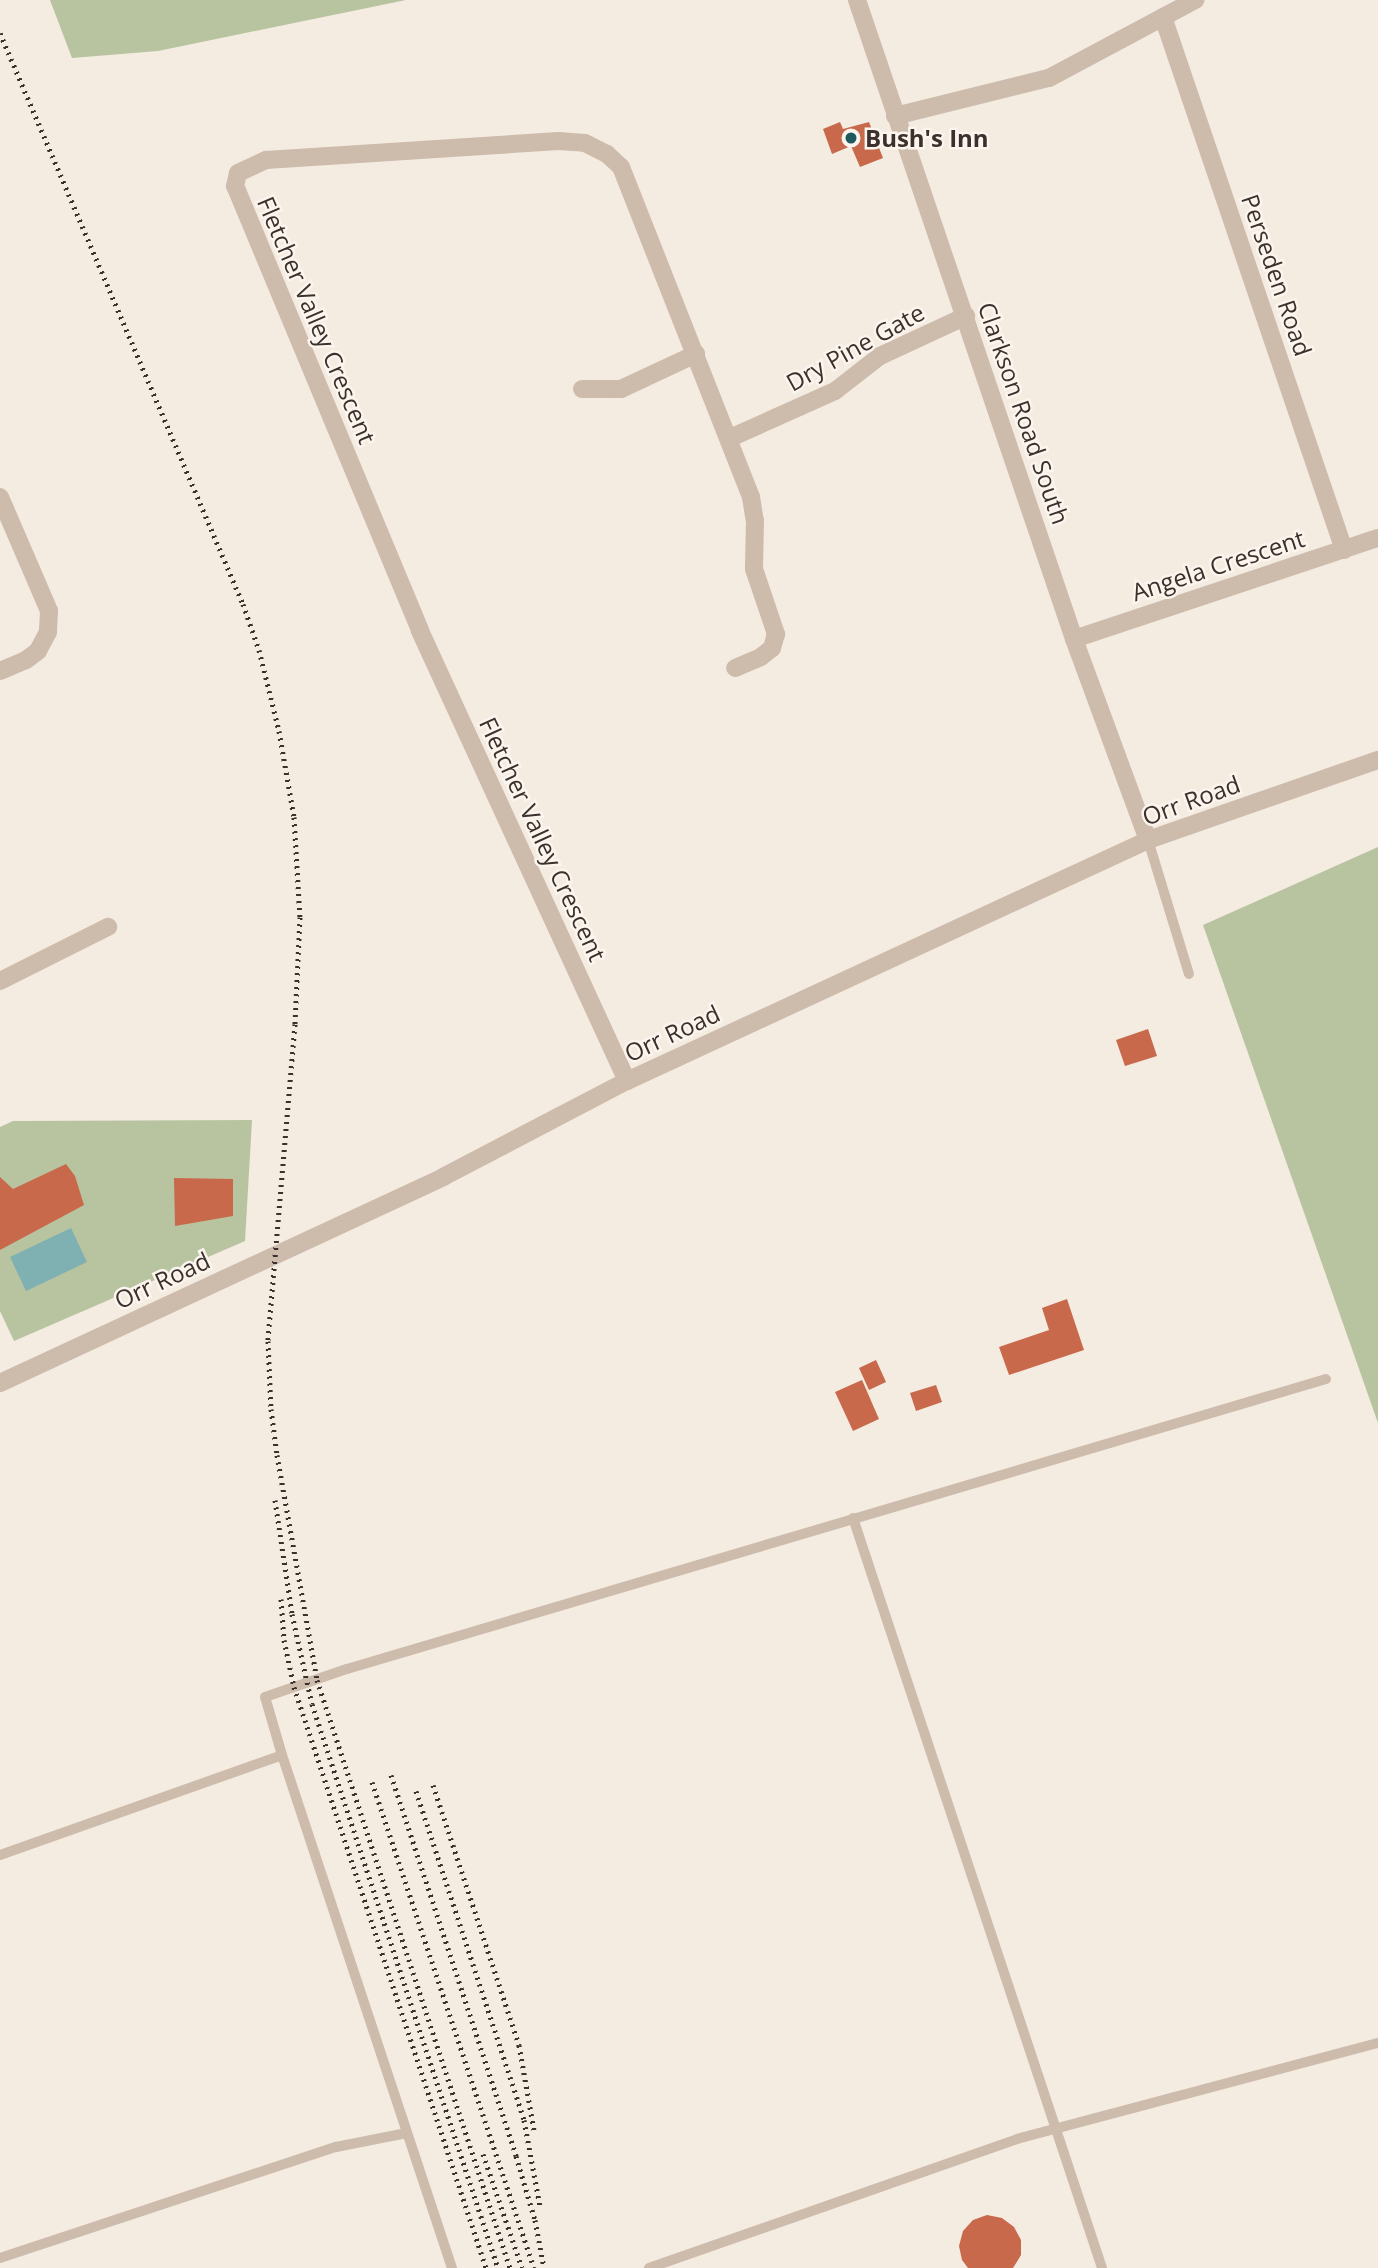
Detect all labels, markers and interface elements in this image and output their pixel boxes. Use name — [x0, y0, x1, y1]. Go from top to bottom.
place label: Bush's Inn — [865, 124, 989, 152]
marker: Bush's Inn — [843, 130, 859, 146]
street label: Perseden Road — [1236, 190, 1318, 360]
street label: Fletcher Valley Crescent — [252, 192, 382, 448]
street label: Dry Pine Gate — [781, 297, 929, 397]
street label: Clarkson Road South — [972, 298, 1076, 528]
street label: Angela Crescent — [1128, 523, 1308, 607]
street label: Fletcher Valley Crescent — [474, 712, 612, 966]
street label: Orr Road — [1138, 769, 1244, 831]
street label: Orr Road — [620, 998, 724, 1068]
street label: Orr Road — [110, 1245, 214, 1315]

